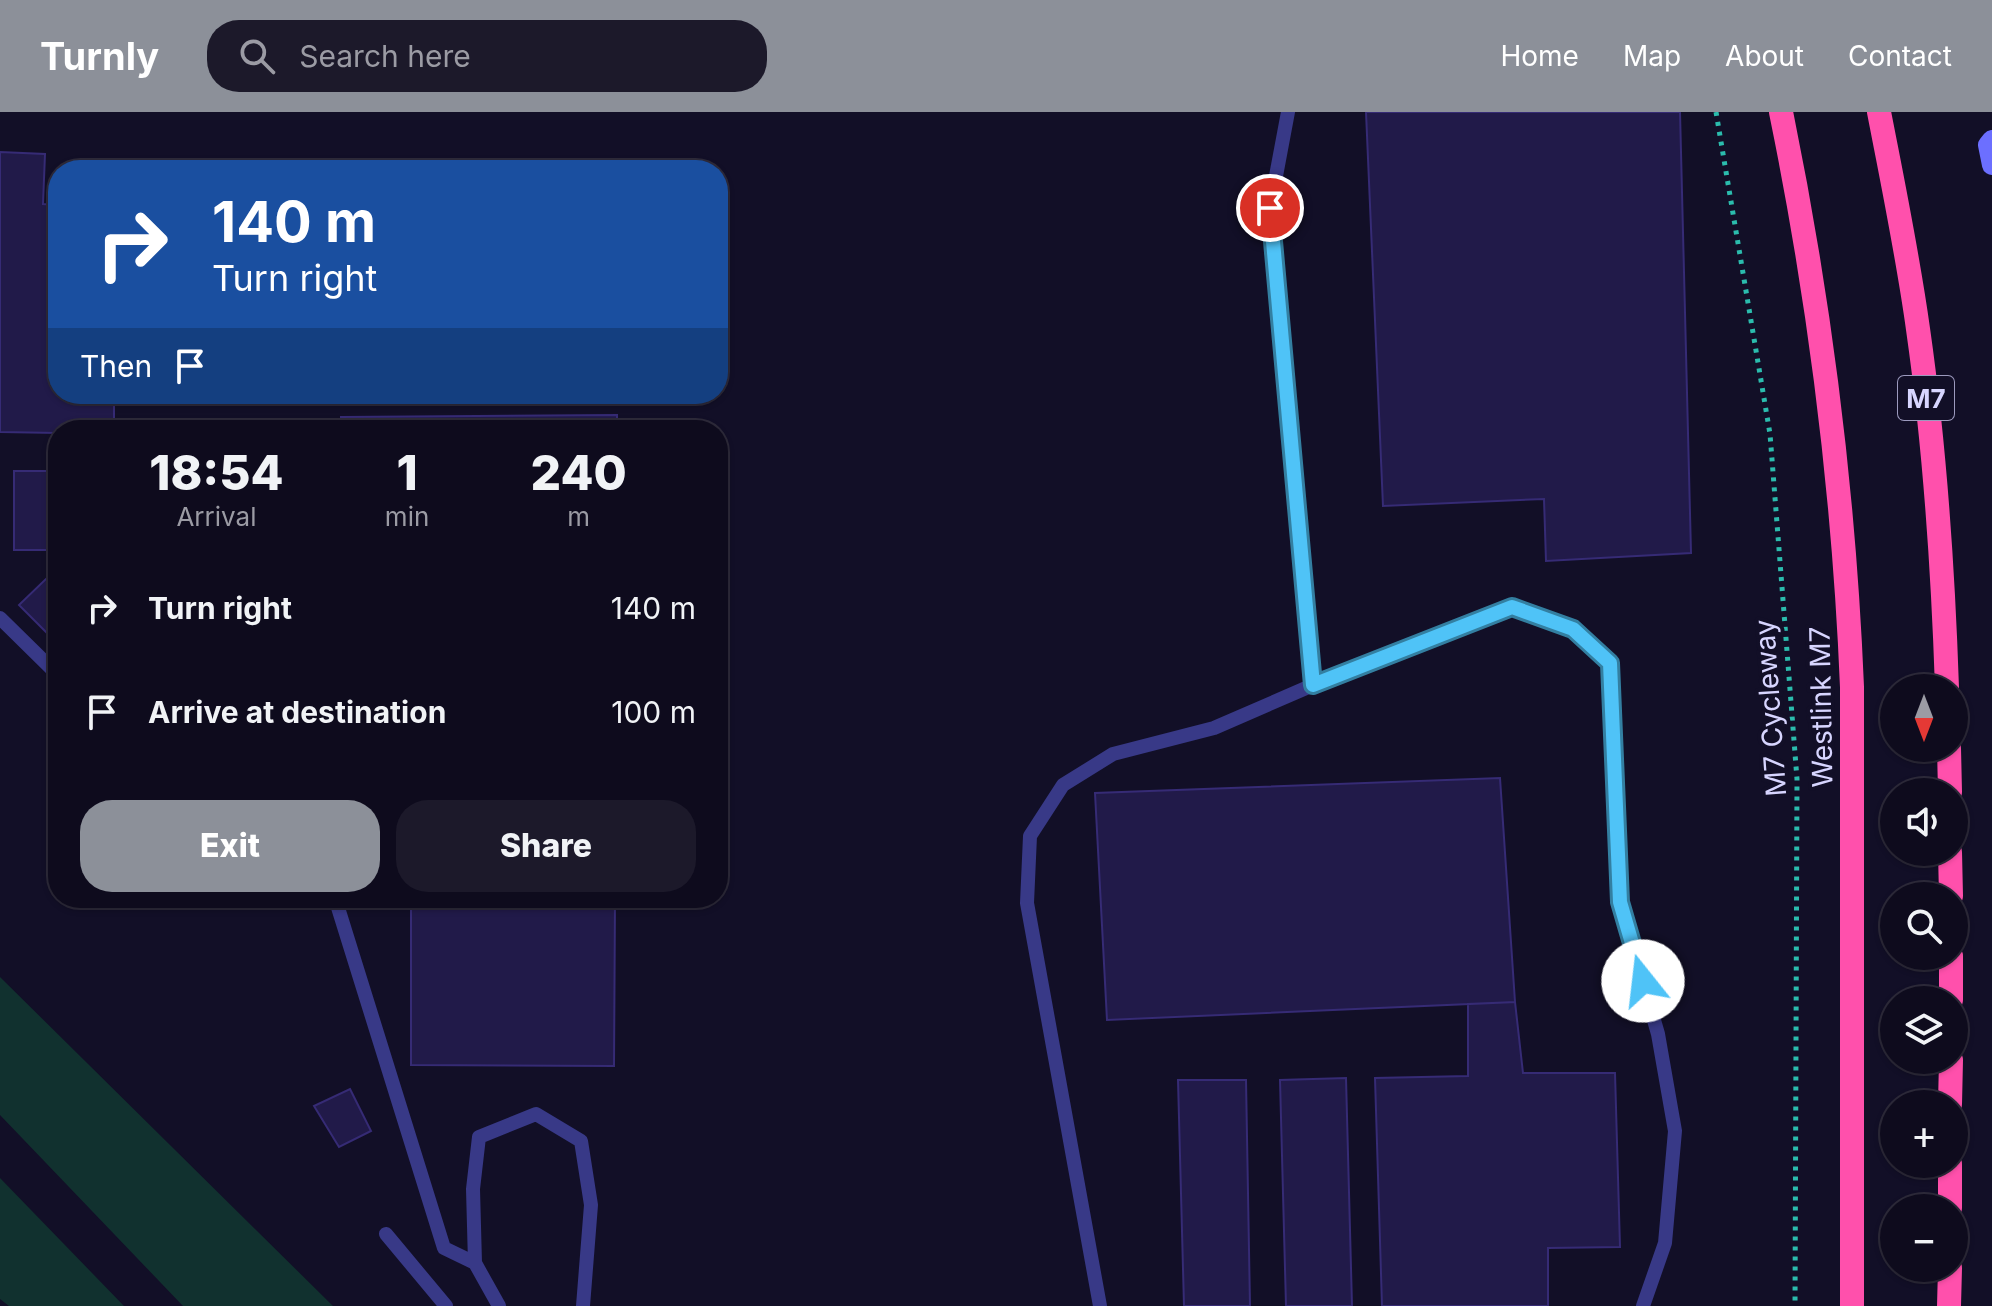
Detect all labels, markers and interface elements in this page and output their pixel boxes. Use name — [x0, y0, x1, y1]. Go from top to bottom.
search box — [207, 20, 767, 92]
text: Turnly — [40, 33, 159, 79]
icon: search — [235, 34, 279, 78]
text: Search here — [299, 38, 471, 74]
text: Home — [1500, 39, 1579, 73]
text: Map — [1623, 39, 1681, 73]
text: About — [1725, 39, 1804, 73]
text: Contact — [1848, 39, 1952, 73]
pin — [1236, 174, 1304, 242]
icon: arrive — [1248, 186, 1292, 230]
text: 140 m — [212, 188, 376, 256]
icon: right — [80, 192, 184, 296]
text: Turn right — [212, 256, 377, 300]
icon: arrive — [168, 344, 212, 388]
text: Then — [80, 348, 152, 384]
road number: M7 — [1898, 376, 1954, 420]
text: 18:54 — [149, 443, 284, 502]
text: 1 — [396, 443, 418, 502]
text: 240 — [531, 443, 627, 502]
text: Arrival — [176, 501, 256, 532]
text: min — [385, 501, 429, 532]
text: m — [567, 501, 590, 532]
icon: right — [80, 586, 124, 630]
text: Turn right — [148, 590, 292, 626]
text: 140 m — [611, 590, 696, 626]
street label: M7 Cycleway — [1747, 618, 1793, 798]
street label: Westlink M7 — [1803, 626, 1839, 788]
north arrow — [1880, 674, 1968, 762]
map controls — [1880, 674, 1968, 1282]
icon: arrive — [80, 690, 124, 734]
text: Arrive at destination — [148, 694, 446, 730]
text: 100 m — [611, 694, 696, 730]
button: sound — [1880, 778, 1968, 866]
button: Exit — [80, 800, 380, 892]
button: Share — [396, 800, 696, 892]
button: search — [1880, 882, 1968, 970]
position arrow — [1601, 939, 1685, 1023]
button: layers — [1880, 986, 1968, 1074]
button: + — [1880, 1090, 1968, 1178]
button: − — [1880, 1194, 1968, 1282]

